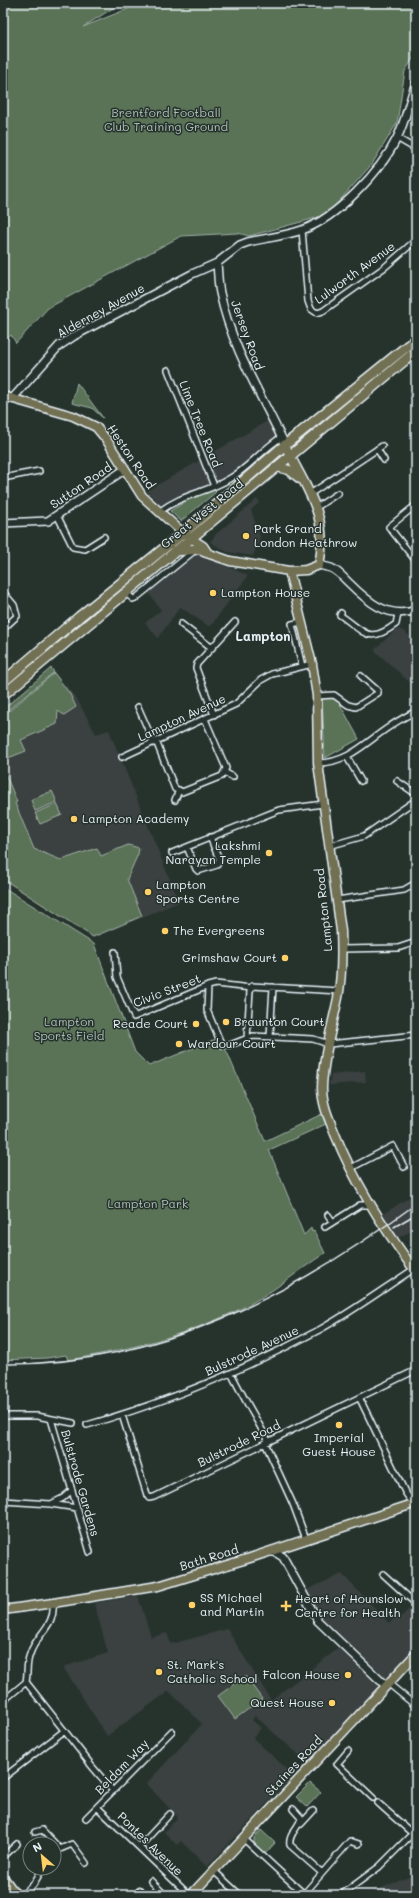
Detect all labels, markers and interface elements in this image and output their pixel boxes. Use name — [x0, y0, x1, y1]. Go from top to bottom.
park label: Brentford Football Club Training Ground — [104, 104, 228, 134]
street label: Lulworth Avenue — [311, 238, 398, 307]
street label: Alderney Avenue — [54, 279, 147, 341]
street label: Jersey Road — [228, 297, 268, 372]
street label: Lime Tree Road — [176, 378, 226, 470]
street label: Heston Road — [104, 421, 160, 492]
street label: Sutton Road — [46, 458, 115, 512]
street label: Great West Road — [157, 475, 246, 551]
place label: Park Grand London Heathrow — [254, 520, 357, 550]
marker: Park Grand London Heathrow — [241, 531, 251, 541]
place label: Lampton House — [221, 584, 310, 600]
marker: Lampton House — [208, 588, 218, 598]
district label: Lampton — [235, 627, 291, 644]
street label: Lampton Avenue — [135, 690, 228, 744]
place label: Lampton Academy — [82, 810, 189, 826]
marker: Lampton Academy — [69, 814, 79, 824]
place label: Lakshmi Narayan Temple — [165, 837, 261, 867]
marker: Lakshmi Narayan Temple — [264, 848, 274, 858]
street label: Lampton Road — [311, 867, 335, 952]
place label: Lampton Sports Centre — [156, 876, 240, 906]
marker: Lampton Sports Centre — [143, 887, 153, 897]
place label: The Evergreens — [173, 922, 265, 938]
marker: The Evergreens — [160, 926, 170, 936]
place label: Grimshaw Court — [182, 949, 277, 965]
marker: Grimshaw Court — [280, 953, 290, 963]
street label: Civic Street — [130, 970, 203, 1010]
park label: Lampton Sports Field — [34, 1013, 105, 1043]
place label: Braunton Court — [234, 1013, 325, 1029]
place label: Reade Court — [113, 1015, 188, 1031]
marker: Braunton Court — [221, 1017, 231, 1027]
marker: Reade Court — [191, 1019, 201, 1029]
place label: Wardour Court — [187, 1035, 276, 1051]
marker: Wardour Court — [174, 1039, 184, 1049]
park label: Lampton Park — [108, 1195, 188, 1211]
street label: Bulstrode Avenue — [202, 1321, 301, 1379]
street label: Bulstrode Road — [195, 1416, 283, 1470]
marker: Imperial Guest House — [334, 1420, 344, 1430]
street label: Bulstrode Gardens — [58, 1428, 104, 1538]
place label: Imperial Guest House — [302, 1429, 376, 1459]
street label: Bath Road — [177, 1540, 240, 1574]
place label: SS Michael and Martin — [200, 1589, 264, 1619]
place label: Heart of Hounslow Centre for Health — [295, 1590, 403, 1620]
marker: SS Michael and Martin — [187, 1600, 197, 1610]
marker: Heart of Hounslow Centre for Health — [280, 1600, 292, 1612]
place label: St. Mark's Catholic School — [167, 1656, 258, 1686]
place label: Falcon House — [263, 1666, 340, 1682]
marker: St. Mark's Catholic School — [154, 1667, 164, 1677]
marker: Falcon House — [343, 1670, 353, 1680]
place label: Quest House — [250, 1694, 324, 1710]
marker: Quest House — [327, 1698, 337, 1708]
street label: Staines Road — [261, 1731, 326, 1799]
street label: Beldam Way — [91, 1735, 152, 1797]
street label: Pontes Avenue — [115, 1808, 187, 1879]
north arrow — [22, 1836, 62, 1876]
text: N — [30, 1838, 44, 1855]

